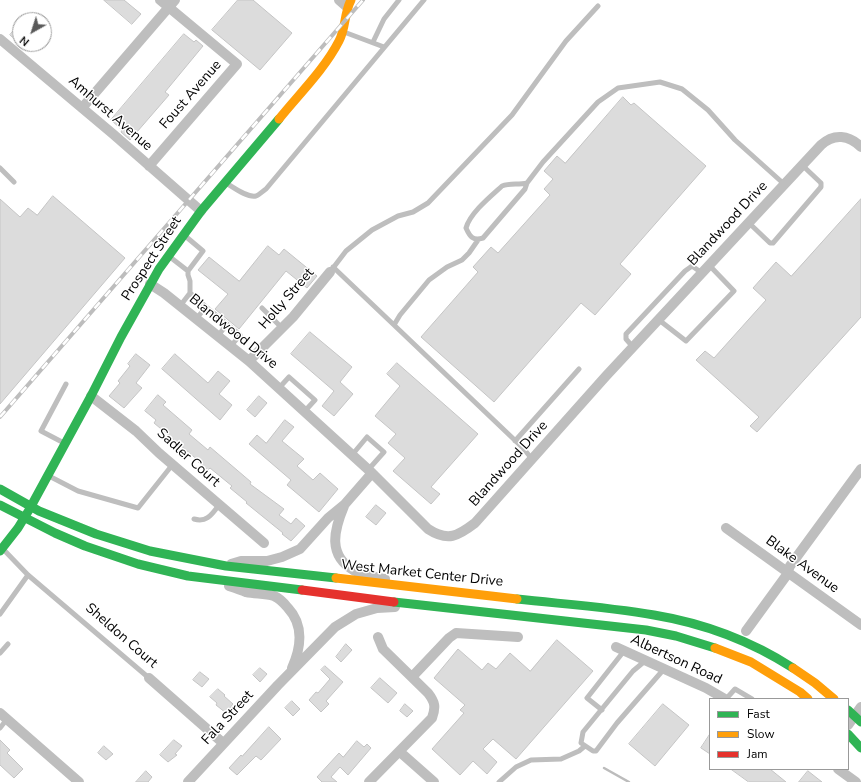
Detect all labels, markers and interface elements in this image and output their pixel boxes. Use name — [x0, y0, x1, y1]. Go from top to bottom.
north arrow — [12, 12, 52, 52]
text: N — [17, 33, 33, 49]
street label: Foust Avenue — [156, 57, 226, 133]
street label: Amhurst Avenue — [65, 73, 155, 155]
street label: Blandwood Drive — [685, 178, 771, 270]
street label: Prospect Street — [119, 214, 185, 304]
street label: Holly Street — [256, 265, 318, 333]
street label: Blandwood Drive — [185, 291, 281, 373]
street label: Blandwood Drive — [466, 418, 552, 510]
street label: Sadler Court — [153, 425, 223, 491]
street label: Blake Avenue — [762, 533, 842, 597]
street label: West Market Center Drive — [340, 557, 504, 591]
street label: Sheldon Court — [81, 600, 161, 672]
street label: Albertson Road — [628, 631, 724, 689]
street label: Fala Street — [199, 687, 257, 749]
legend — [709, 698, 849, 770]
text: Fast — [747, 706, 770, 722]
text: Slow — [747, 726, 775, 742]
text: Jam — [747, 746, 768, 762]

